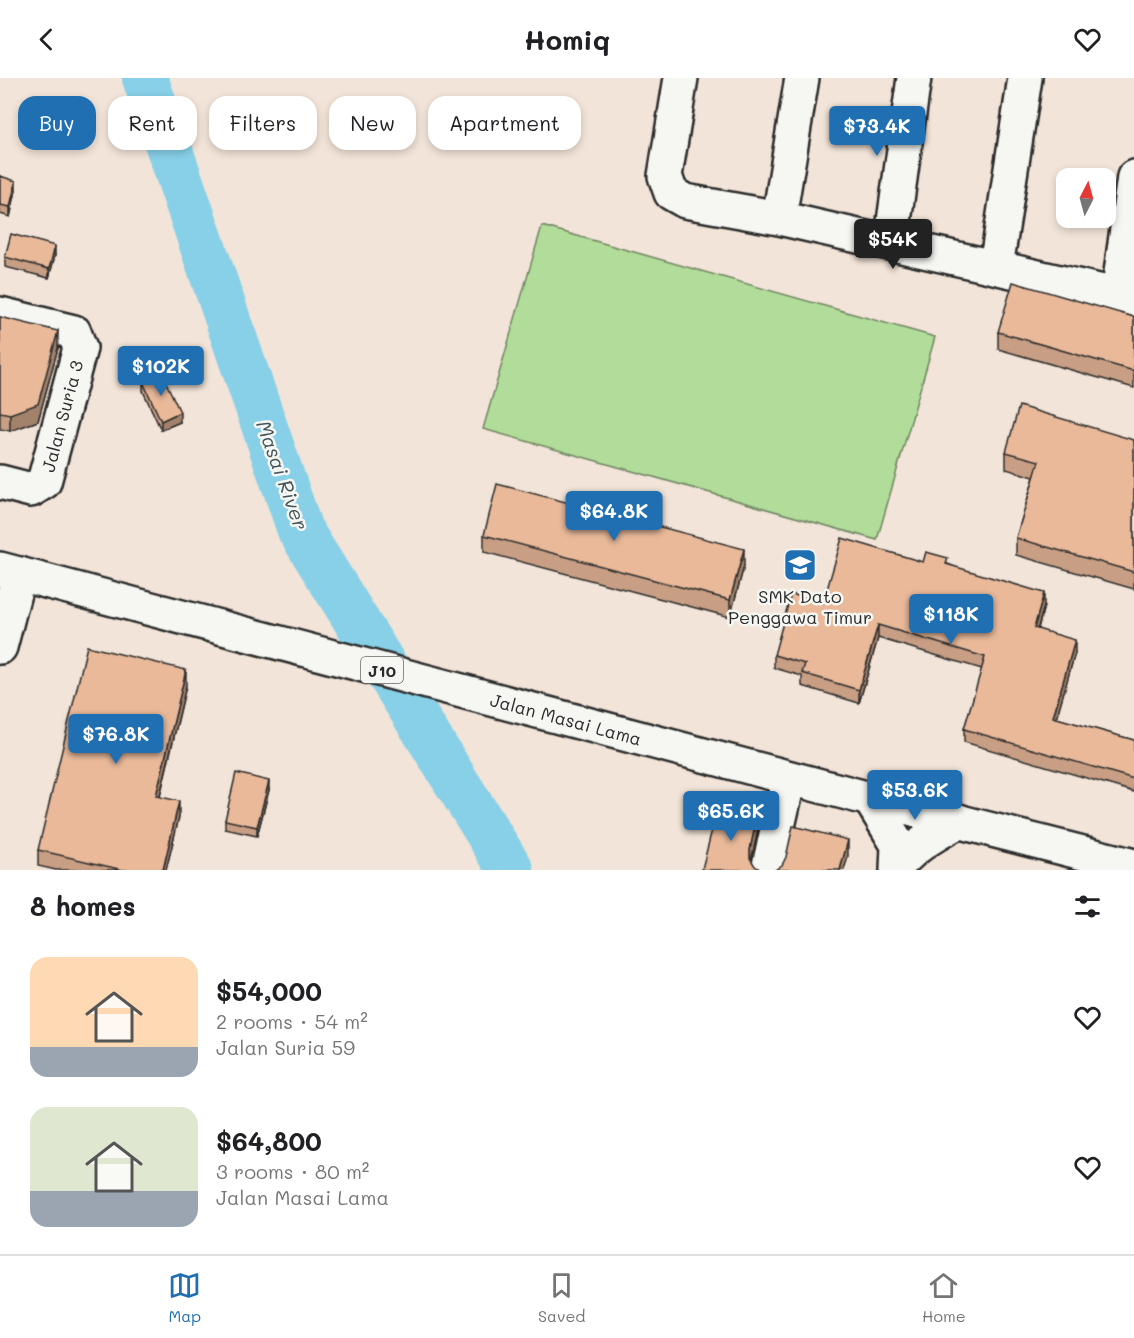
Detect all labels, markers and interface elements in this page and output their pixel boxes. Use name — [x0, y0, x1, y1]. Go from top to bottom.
text: Homiq — [524, 22, 610, 57]
icon: back — [30, 23, 63, 56]
icon: heart — [1071, 23, 1104, 56]
chip: Buy — [18, 96, 96, 150]
chip: Rent — [108, 96, 197, 150]
chip: Filters — [209, 96, 317, 150]
chip: New — [329, 96, 416, 150]
chip: Apartment — [428, 96, 581, 150]
pin: $73.4K — [828, 106, 926, 157]
text: $73.4K — [843, 112, 911, 138]
north arrow — [1056, 168, 1116, 228]
map controls — [1056, 168, 1116, 228]
pin: $54K — [857, 219, 929, 270]
text: $54K — [868, 225, 918, 251]
pin: $102K — [119, 346, 203, 397]
text: $102K — [132, 352, 190, 378]
street label: Jalan Suria 3 — [36, 358, 88, 474]
water label: Masai River — [251, 416, 315, 534]
pin: $64.8K — [565, 491, 663, 542]
text: $64.8K — [580, 497, 648, 523]
school or university icon: SMK Dato Penggawa Timur — [782, 547, 818, 583]
place label: SMK Dato Penggawa Timur — [728, 584, 872, 629]
pin: $118K — [909, 594, 993, 645]
text: $118K — [923, 600, 979, 626]
road number: J10 — [361, 657, 403, 683]
street label: Jalan Masai Lama — [488, 687, 644, 751]
pin: $76.8K — [67, 714, 165, 765]
text: $76.8K — [82, 720, 150, 746]
pin: $53.6K — [866, 770, 964, 821]
text: $53.6K — [881, 776, 949, 802]
pin: $65.6K — [682, 791, 780, 842]
text: $65.6K — [697, 797, 765, 823]
text: 8 homes — [30, 889, 136, 923]
icon: filters — [1071, 890, 1104, 923]
text: $54,000 — [216, 974, 322, 1008]
icon: home — [78, 981, 150, 1053]
icon: heart — [1071, 1001, 1104, 1034]
text: 2 rooms · 54 m² — [216, 1008, 368, 1034]
text: Jalan Suria 59 — [216, 1034, 355, 1060]
text: $64,800 — [216, 1124, 322, 1158]
icon: home — [78, 1131, 150, 1203]
icon: heart — [1071, 1151, 1104, 1184]
text: 3 rooms · 80 m² — [216, 1158, 369, 1184]
text: Jalan Masai Lama — [216, 1184, 389, 1210]
tab: Map — [168, 1269, 201, 1326]
tab: Saved — [538, 1269, 585, 1326]
tab: Home — [922, 1269, 966, 1326]

